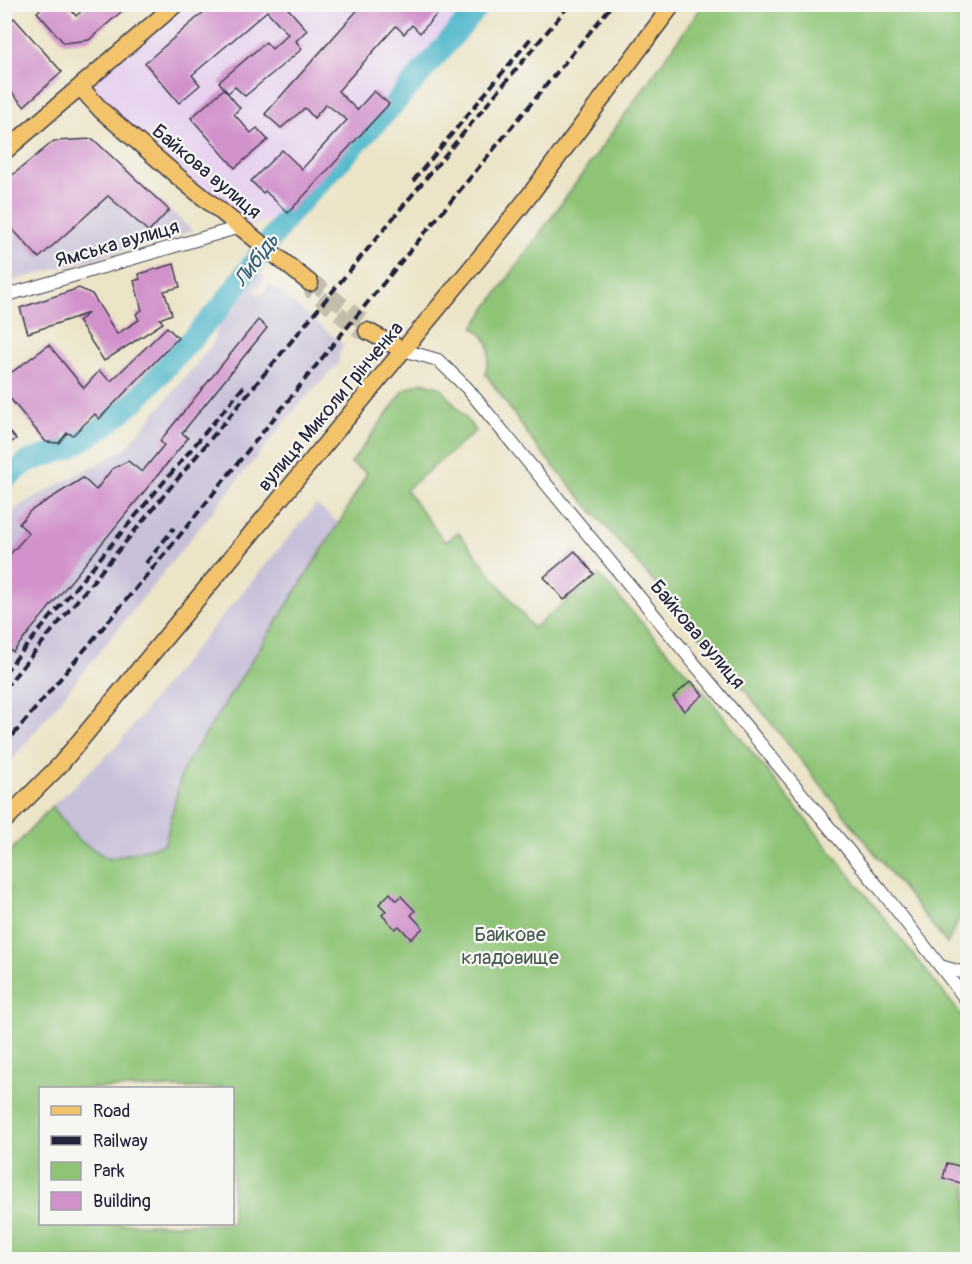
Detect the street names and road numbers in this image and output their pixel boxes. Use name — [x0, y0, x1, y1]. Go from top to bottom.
street label: Байкова вулиця — [147, 118, 266, 224]
street label: Ямська вулиця — [52, 214, 182, 273]
street label: вулиця Миколи Грінченка — [252, 316, 409, 496]
street label: Байкова вулиця — [645, 575, 751, 694]

